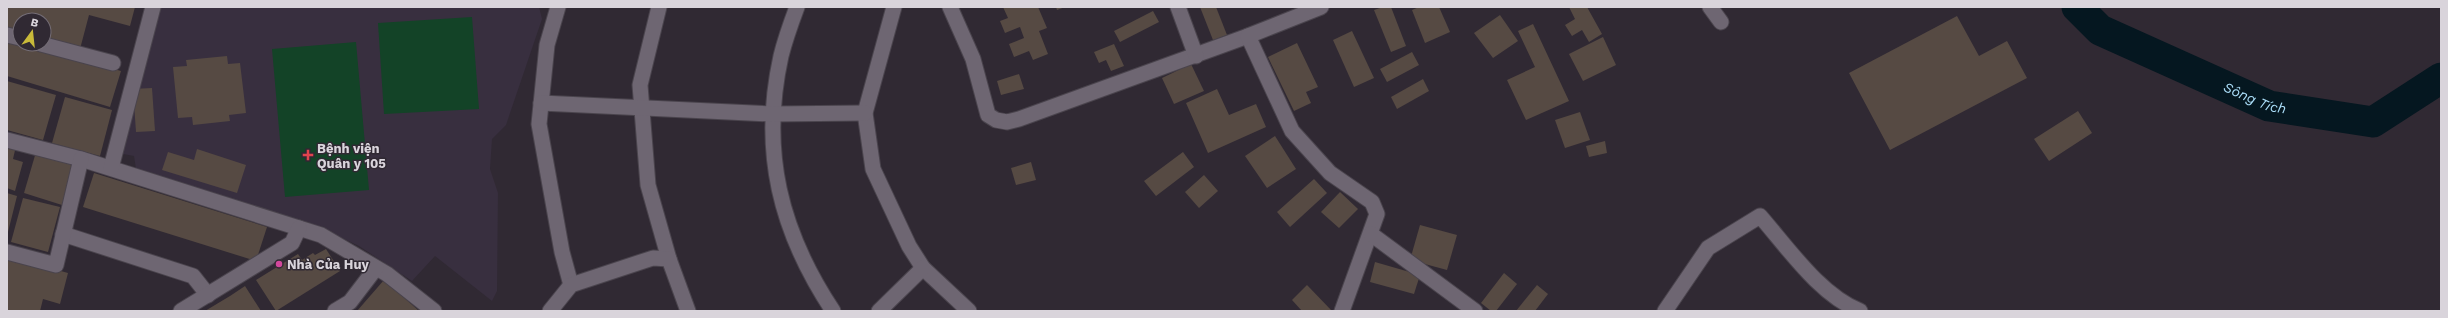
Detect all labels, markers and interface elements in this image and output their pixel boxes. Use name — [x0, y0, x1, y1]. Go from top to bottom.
north arrow — [12, 12, 52, 52]
text: B — [29, 16, 40, 30]
water label: Sông Tích — [2221, 79, 2287, 117]
place label: Bệnh viện Quân y 105 — [317, 141, 386, 171]
marker: Bệnh viện Quân y 105 — [302, 149, 314, 161]
place label: Nhà Của Huy — [287, 257, 369, 272]
marker: Nhà Của Huy — [274, 259, 284, 269]

